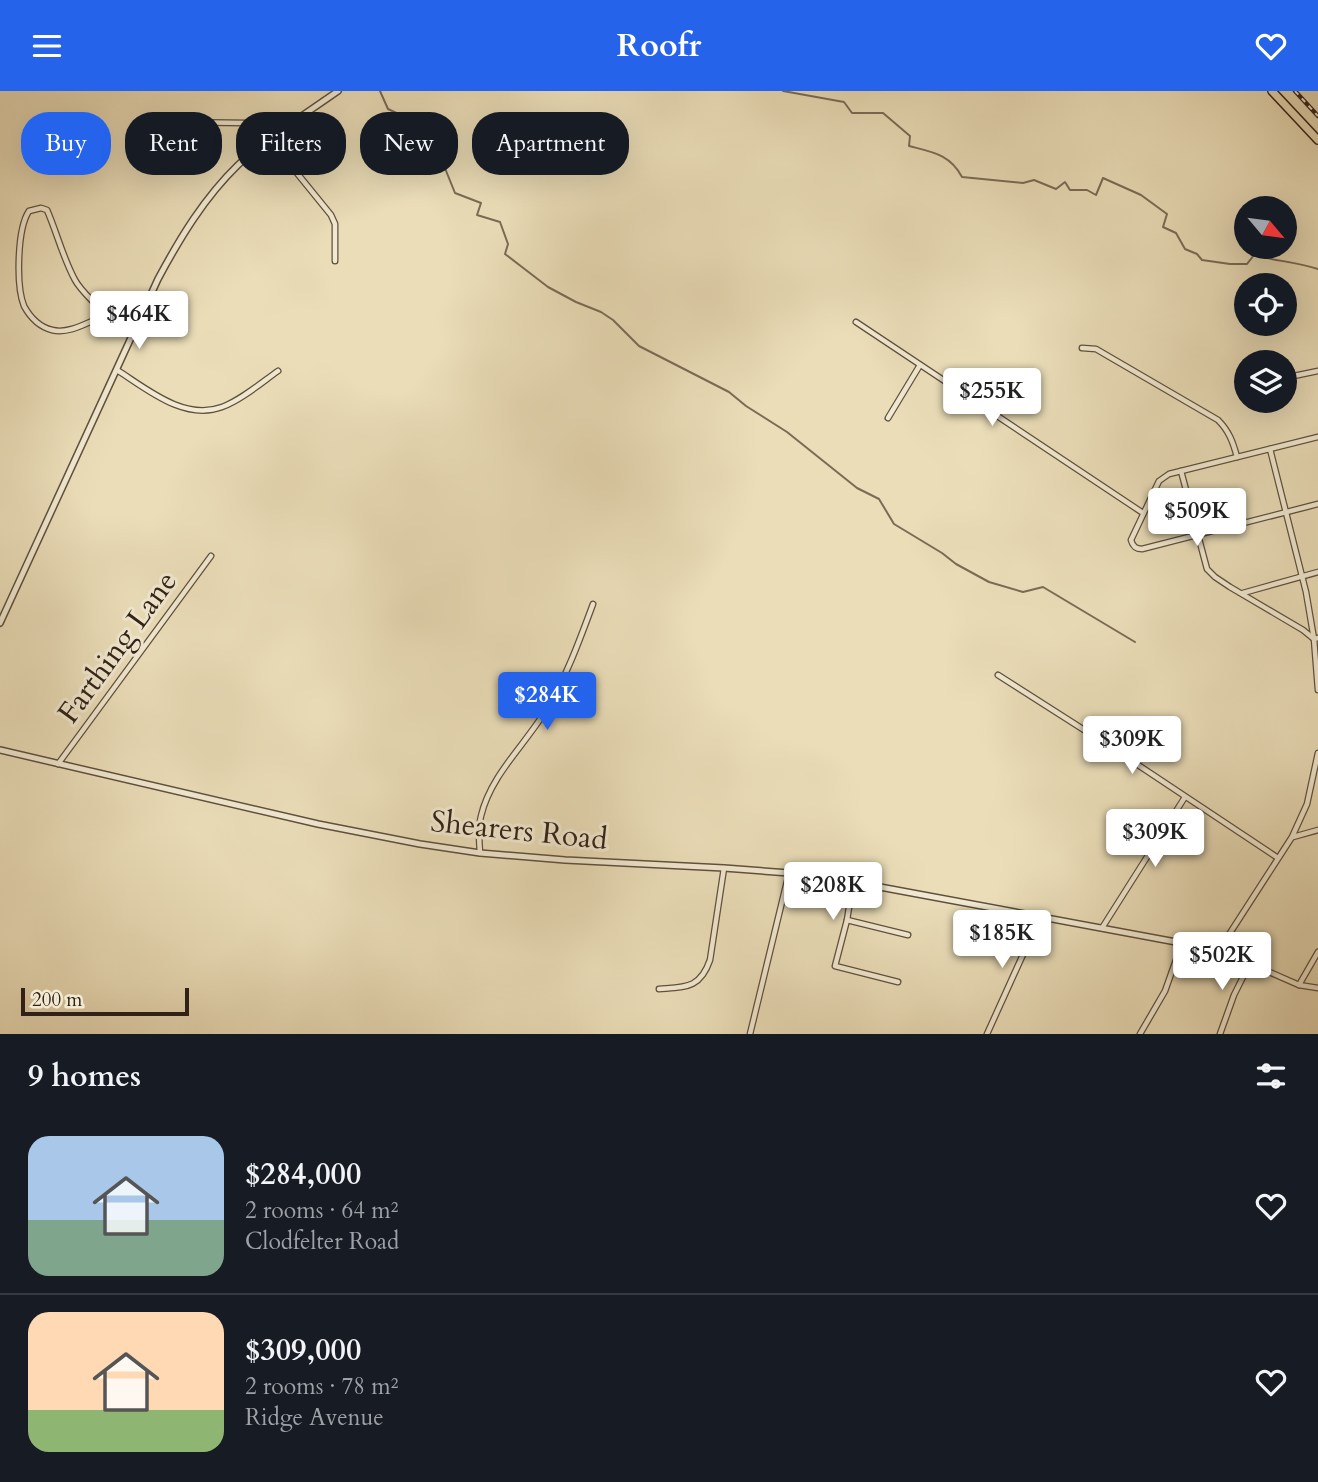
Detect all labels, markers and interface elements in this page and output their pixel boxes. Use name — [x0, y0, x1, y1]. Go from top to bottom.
text: Roofr — [617, 24, 701, 68]
icon: menu — [28, 27, 66, 65]
icon: heart — [1252, 27, 1290, 65]
chip: Buy — [21, 112, 111, 175]
chip: Rent — [125, 112, 222, 175]
chip: Filters — [236, 112, 346, 175]
chip: New — [360, 112, 458, 175]
chip: Apartment — [472, 112, 629, 175]
north arrow — [1234, 196, 1297, 259]
map controls — [1234, 196, 1297, 413]
button: locate — [1234, 273, 1297, 336]
pin: $464K — [90, 292, 188, 351]
text: $464K — [106, 298, 172, 329]
button: layers — [1234, 350, 1297, 413]
pin: $255K — [943, 369, 1041, 428]
text: $255K — [959, 375, 1025, 406]
pin: $509K — [1148, 489, 1246, 548]
text: $509K — [1164, 495, 1230, 526]
street label: Farthing Lane — [48, 563, 187, 732]
pin: $284K — [498, 673, 596, 732]
text: $284K — [514, 679, 580, 710]
pin: $309K — [1083, 717, 1181, 776]
text: $309K — [1099, 723, 1165, 754]
street label: Shearers Road — [428, 801, 609, 860]
pin: $309K — [1106, 809, 1204, 869]
text: $309K — [1122, 816, 1188, 847]
pin: $208K — [784, 863, 882, 922]
text: $208K — [800, 869, 866, 900]
pin: $185K — [953, 911, 1051, 970]
text: $185K — [969, 917, 1035, 948]
pin: $502K — [1173, 933, 1271, 992]
text: $502K — [1189, 939, 1255, 970]
scale bar — [21, 985, 189, 1017]
text: 200 m — [32, 987, 82, 1013]
text: 9 homes — [28, 1056, 141, 1097]
icon: filters — [1252, 1057, 1290, 1095]
text: $284,000 — [245, 1154, 361, 1195]
icon: home — [84, 1164, 168, 1248]
icon: heart — [1252, 1187, 1290, 1225]
text: 2 rooms · 64 m² — [245, 1195, 398, 1226]
text: Clodfelter Road — [245, 1226, 399, 1257]
text: $309,000 — [245, 1330, 361, 1371]
icon: home — [84, 1340, 168, 1424]
icon: heart — [1252, 1363, 1290, 1401]
text: 2 rooms · 78 m² — [245, 1371, 398, 1402]
text: Ridge Avenue — [245, 1402, 384, 1433]

